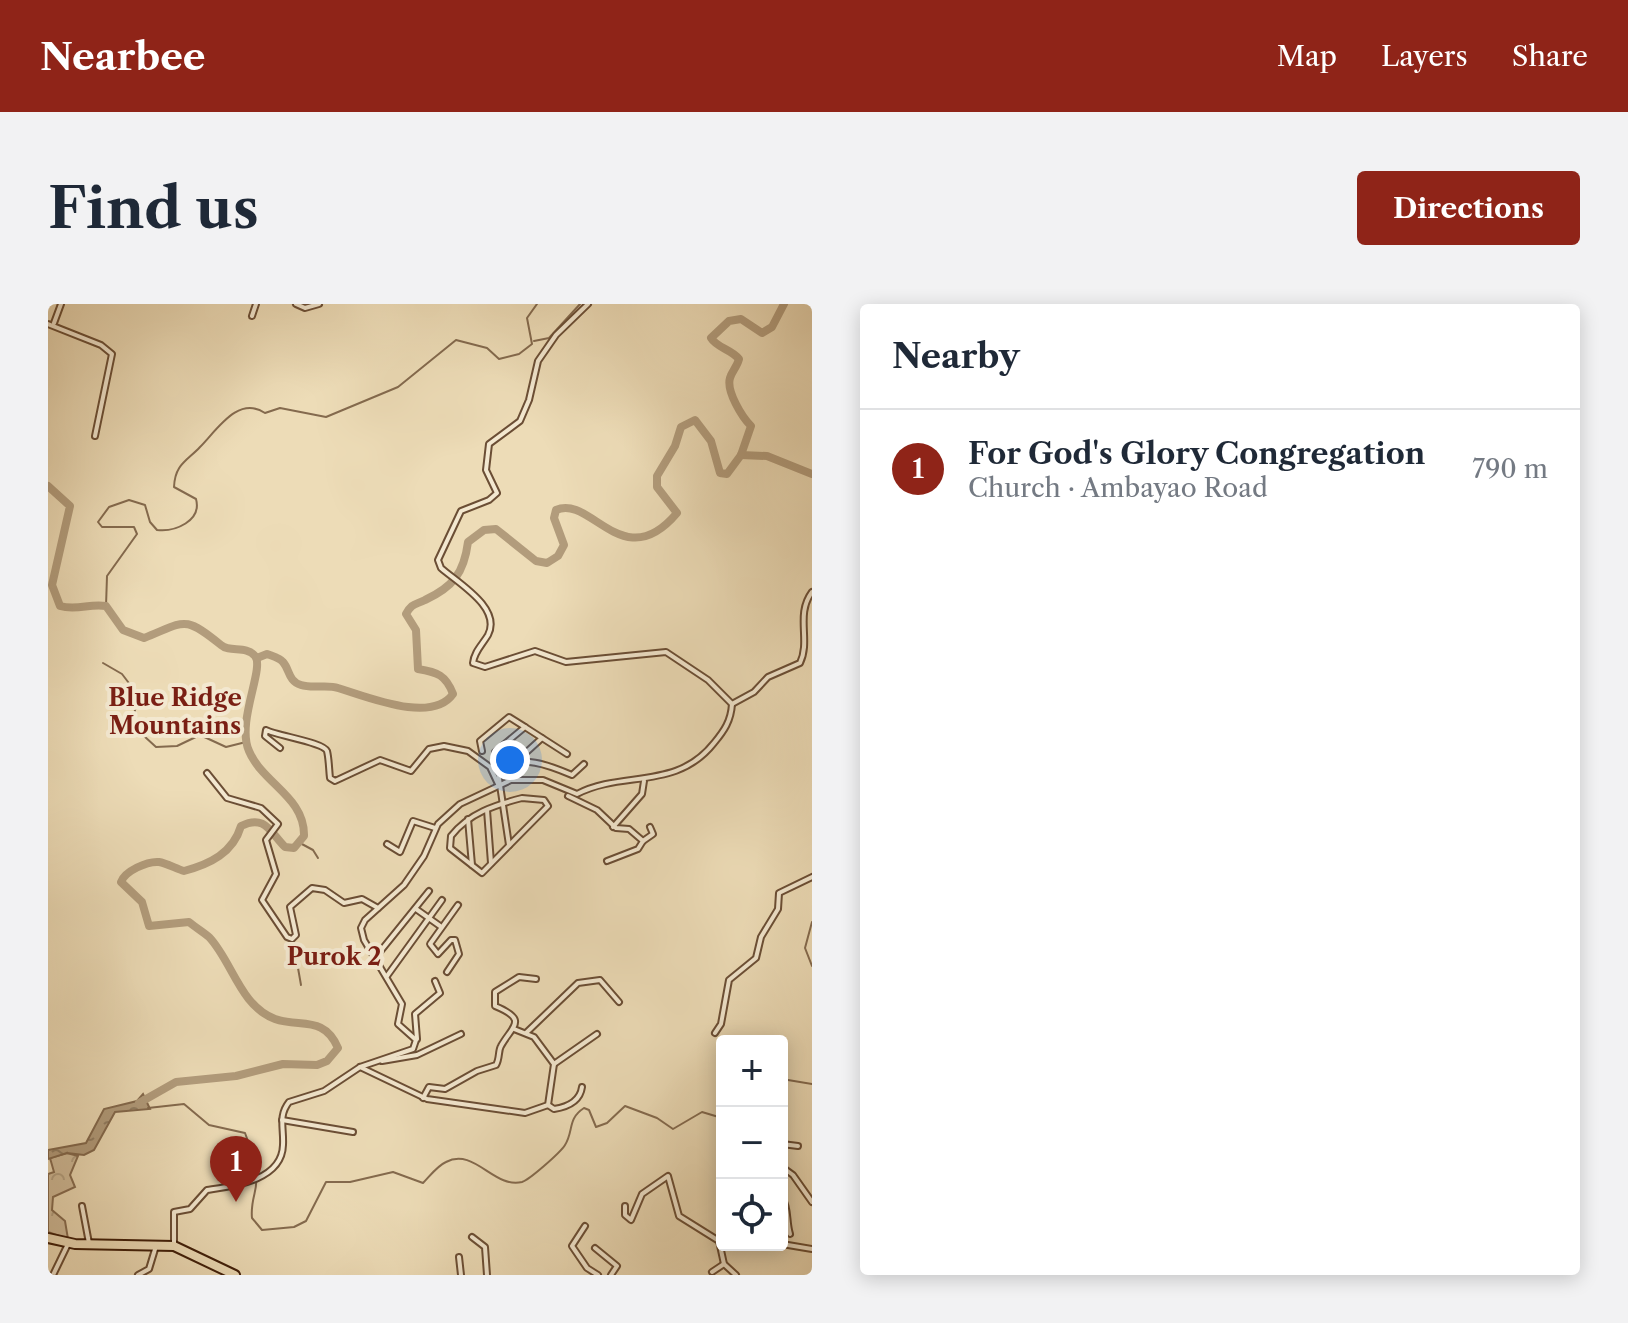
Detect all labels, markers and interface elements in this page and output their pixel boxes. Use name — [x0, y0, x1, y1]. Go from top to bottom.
text: Nearbee — [40, 33, 206, 80]
text: Map — [1277, 39, 1337, 73]
text: Layers — [1381, 39, 1468, 73]
text: Share — [1512, 39, 1588, 73]
button: Directions — [1357, 171, 1580, 245]
text: Find us — [48, 174, 259, 243]
text: Nearby — [892, 335, 1020, 377]
text: For God's Glory Congregation — [968, 435, 1425, 472]
text: 1 — [912, 453, 924, 485]
text: 790 m — [1472, 453, 1548, 485]
text: Church · Ambayao Road — [968, 472, 1268, 504]
district label: Blue Ridge Mountains — [108, 683, 242, 740]
your location — [490, 740, 530, 780]
district label: Purok 2 — [287, 942, 381, 971]
map controls — [716, 1035, 788, 1251]
button: + — [716, 1035, 788, 1107]
button: − — [716, 1107, 788, 1179]
pin: 1 — [210, 1136, 262, 1202]
button: locate — [716, 1179, 788, 1251]

